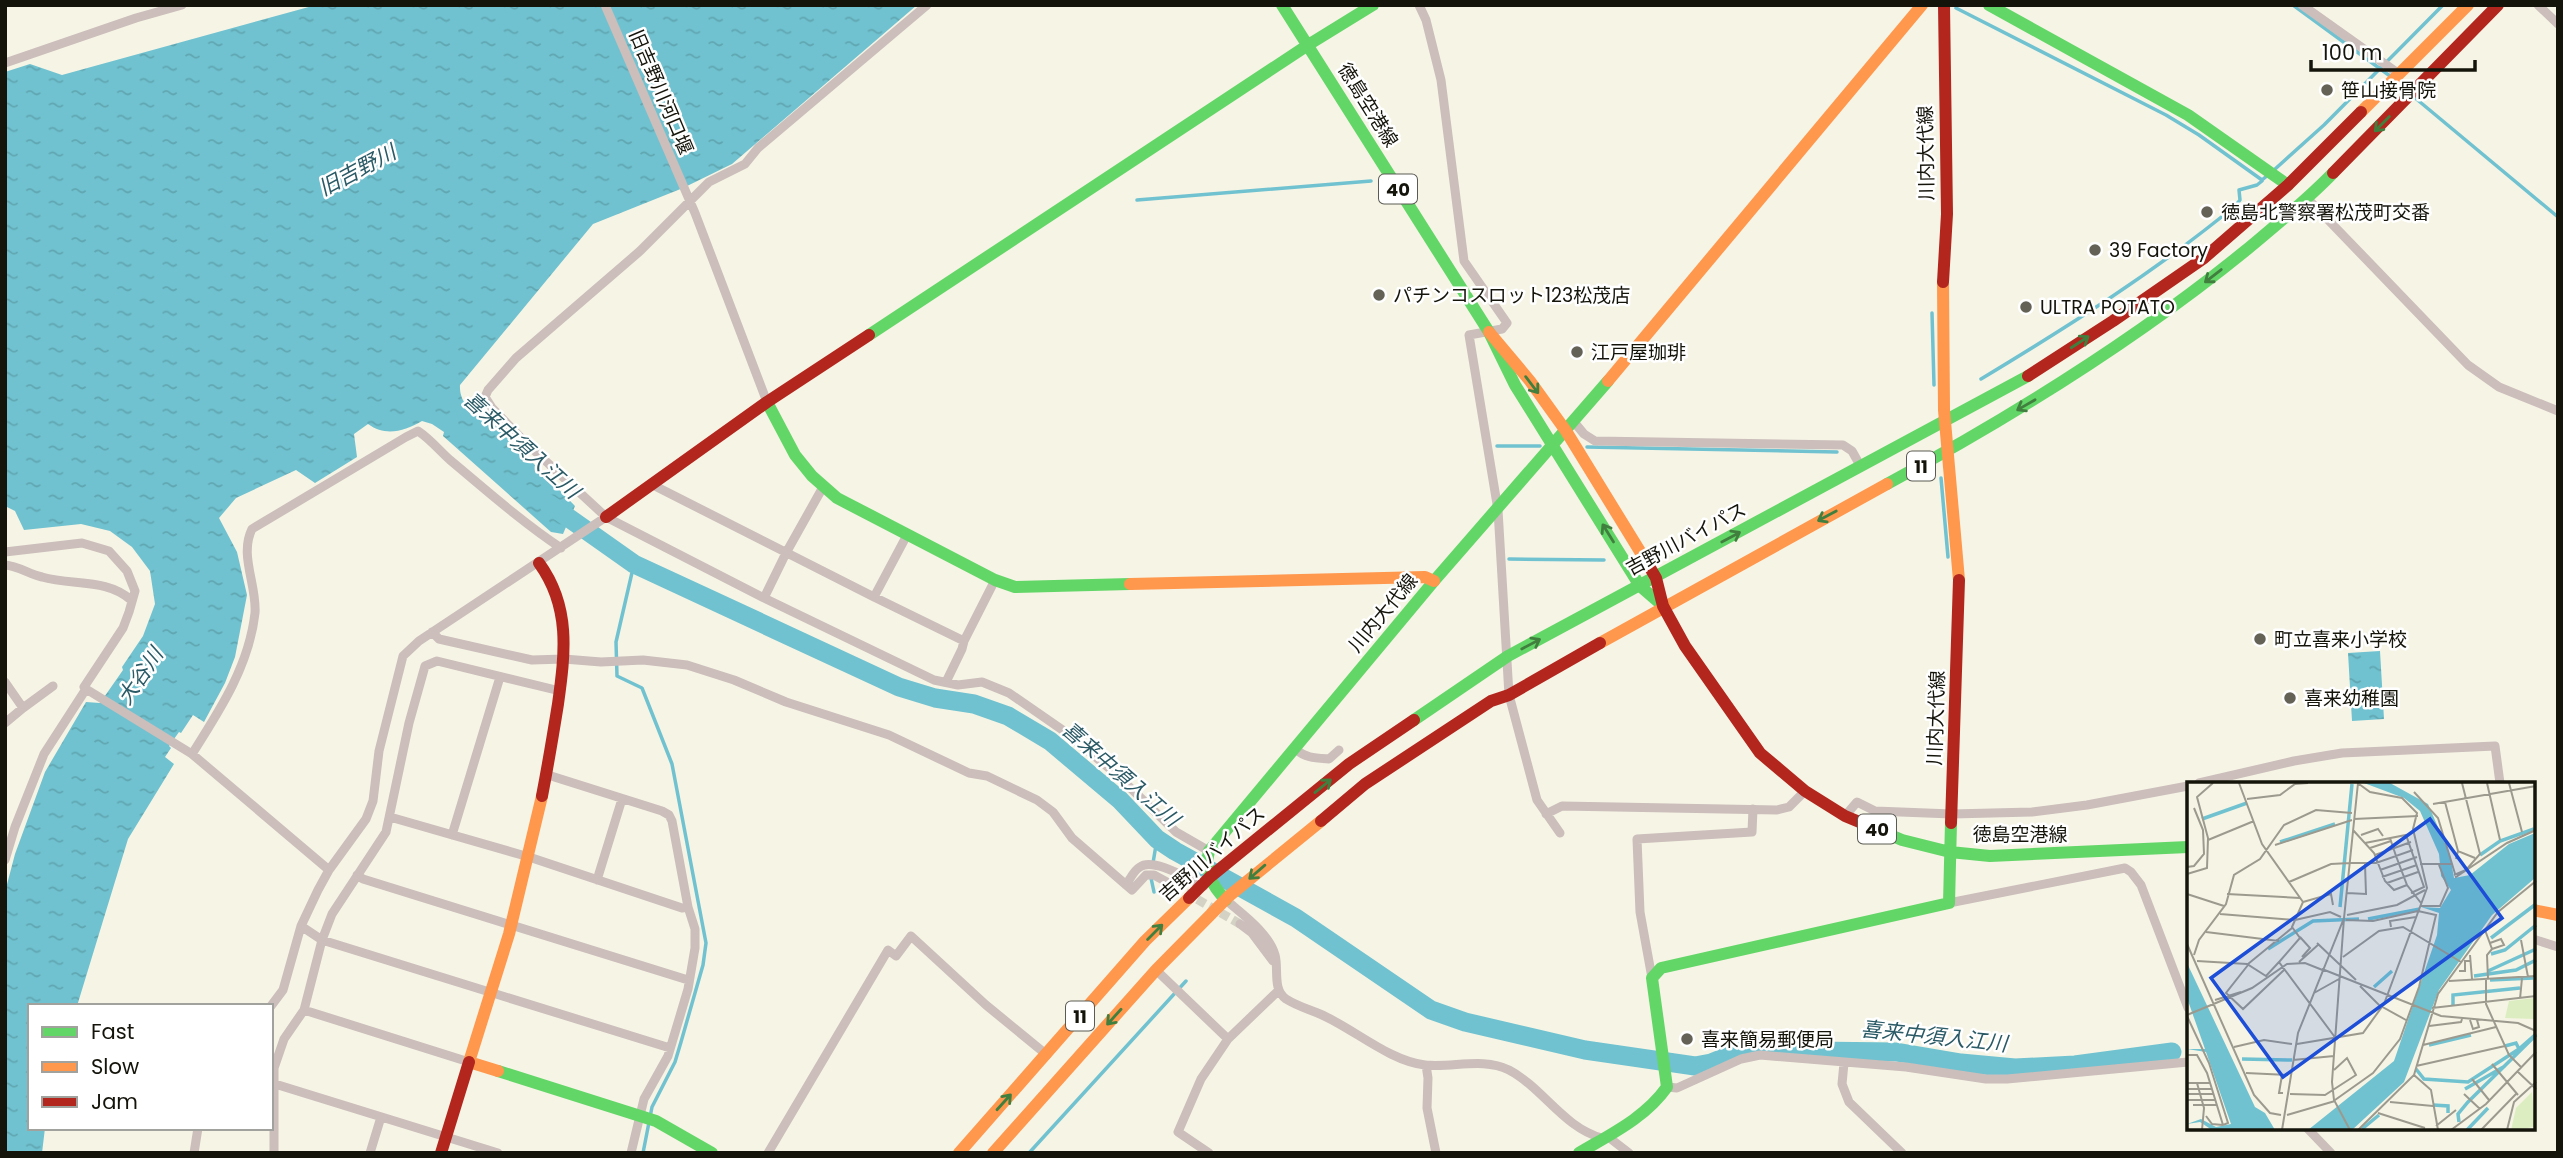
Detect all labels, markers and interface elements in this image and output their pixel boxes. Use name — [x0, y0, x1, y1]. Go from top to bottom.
street label: 旧吉野川河口堰 — [623, 26, 699, 158]
scale bar — [2311, 28, 2476, 72]
text: 100 m — [2322, 38, 2382, 67]
street label: 徳島空港線 — [1331, 58, 1405, 152]
place label: 笹山接骨院 — [2341, 77, 2436, 104]
marker: 笹山接骨院 — [2319, 82, 2335, 98]
street label: 川内大代線 — [1912, 105, 1940, 201]
one-way arrow — [2373, 115, 2390, 132]
water label: 旧吉野川 — [313, 137, 403, 203]
road number: 40 — [1379, 174, 1417, 204]
place label: 徳島北警察署松茂町交番 — [2221, 199, 2430, 226]
marker: 徳島北警察署松茂町交番 — [2199, 204, 2215, 220]
place label: 39 Factory — [2109, 237, 2208, 264]
marker: 39 Factory — [2087, 242, 2103, 258]
one-way arrow — [2204, 269, 2223, 284]
place label: パチンコスロット123松茂店 — [1393, 282, 1630, 309]
marker: パチンコスロット123松茂店 — [1371, 287, 1387, 303]
place label: ULTRA POTATO — [2040, 294, 2175, 321]
marker: ULTRA POTATO — [2018, 299, 2034, 315]
one-way arrow — [2069, 335, 2089, 349]
place label: 江戸屋珈琲 — [1591, 339, 1686, 366]
marker: 江戸屋珈琲 — [1569, 344, 1585, 360]
one-way arrow — [1525, 375, 1540, 393]
water label: 喜来中須入江川 — [458, 385, 588, 506]
one-way arrow — [2017, 399, 2037, 413]
road number: 11 — [1907, 452, 1935, 480]
street label: 吉野川バイパス — [1621, 496, 1751, 582]
one-way arrow — [1818, 509, 1838, 523]
one-way arrow — [1600, 524, 1615, 543]
one-way arrow — [1721, 530, 1741, 544]
street label: 川内大代線 — [1342, 568, 1424, 658]
place label: 町立喜来小学校 — [2274, 626, 2407, 653]
marker: 町立喜来小学校 — [2252, 631, 2268, 647]
one-way arrow — [1520, 637, 1541, 650]
water label: 大谷川 — [110, 640, 171, 710]
street label: 川内大代線 — [1921, 670, 1951, 766]
place label: 喜来幼稚園 — [2304, 685, 2399, 712]
marker: 喜来幼稚園 — [2282, 690, 2298, 706]
water label: 喜来中須入江川 — [1056, 715, 1187, 834]
one-way arrow — [1313, 778, 1331, 793]
inset map — [2187, 782, 2535, 1130]
street label: 吉野川バイパス — [1153, 800, 1271, 908]
road number: 40 — [1858, 814, 1896, 844]
street label: 徳島空港線 — [1972, 821, 2068, 848]
one-way arrow — [1249, 864, 1267, 880]
one-way arrow — [1146, 923, 1163, 940]
road number: 11 — [1066, 1001, 1094, 1030]
legend — [28, 1004, 273, 1130]
one-way arrow — [1106, 1007, 1122, 1025]
water label: 喜来中須入江川 — [1859, 1014, 2011, 1058]
text: Fast — [91, 1017, 134, 1046]
place label: 喜来簡易郵便局 — [1701, 1026, 1834, 1053]
marker: 喜来簡易郵便局 — [1679, 1031, 1695, 1047]
text: Slow — [91, 1052, 139, 1081]
text: Jam — [91, 1087, 138, 1116]
one-way arrow — [996, 1093, 1012, 1111]

